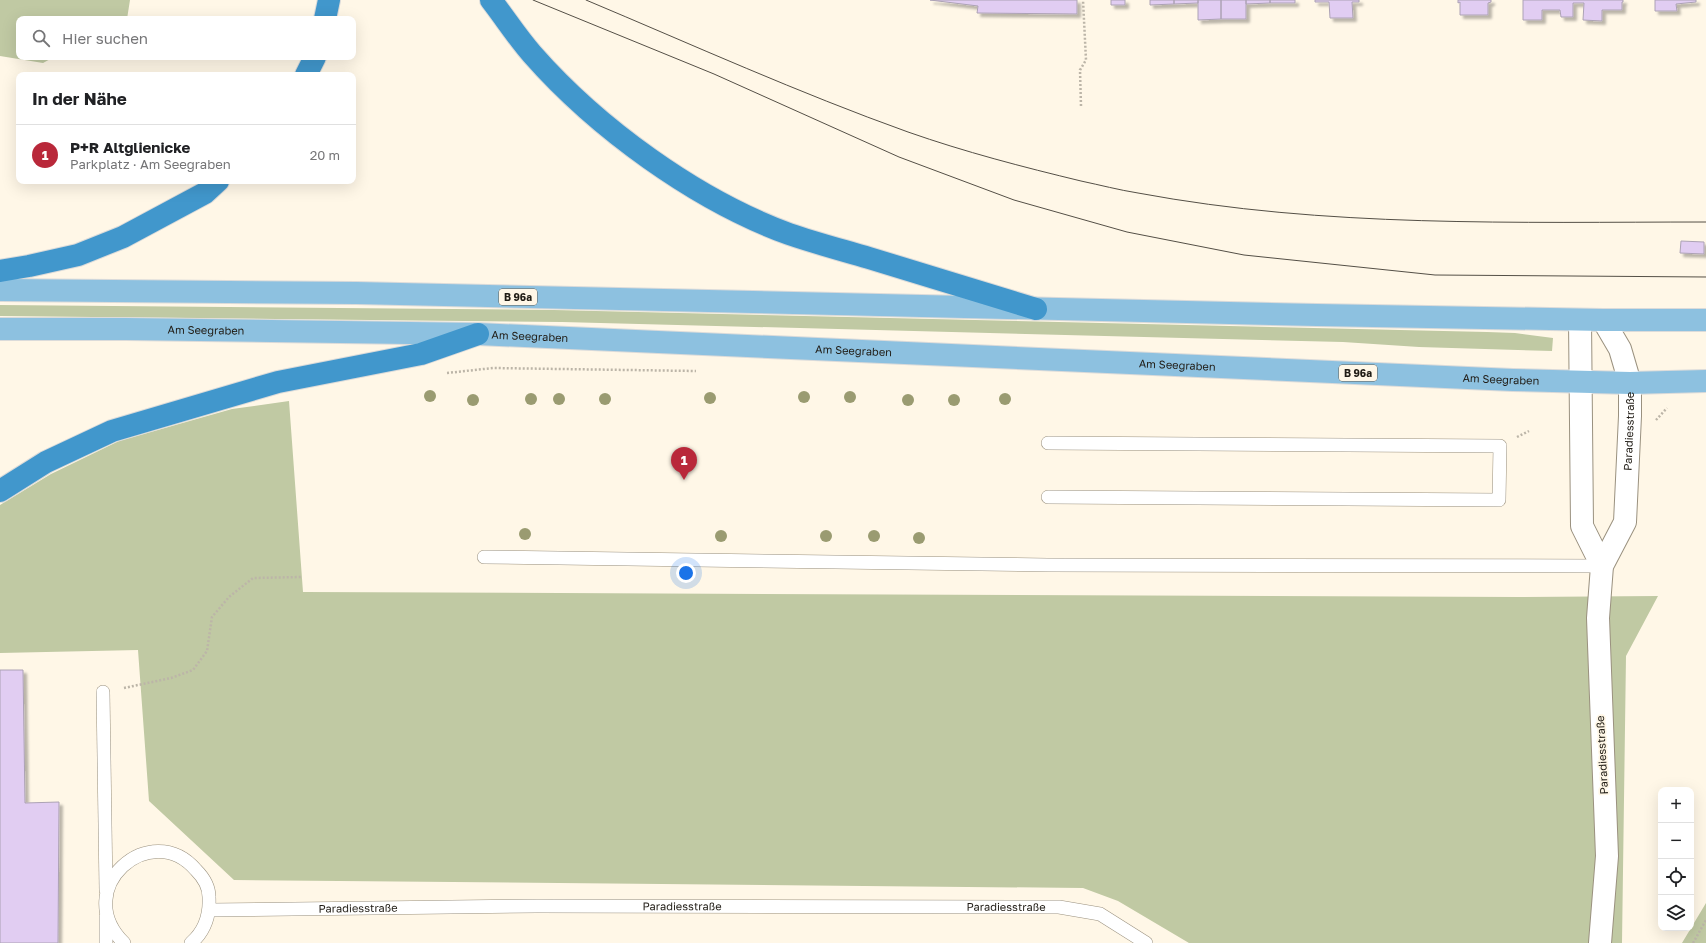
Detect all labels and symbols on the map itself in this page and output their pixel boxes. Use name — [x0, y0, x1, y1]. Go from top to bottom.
road number: B 96a — [499, 289, 537, 305]
street label: Am Seegraben — [168, 323, 244, 337]
street label: Am Seegraben — [491, 328, 569, 344]
street label: Am Seegraben — [815, 342, 892, 358]
street label: Am Seegraben — [1139, 356, 1216, 373]
road number: B 96a — [1339, 365, 1377, 381]
street label: Am Seegraben — [1462, 371, 1540, 387]
street label: Paradiesstraße — [1620, 392, 1636, 471]
pin: 1 — [671, 447, 697, 480]
your location — [676, 563, 696, 583]
street label: Paradiesstraße — [1593, 715, 1610, 795]
street label: Paradiesstraße — [642, 899, 722, 912]
street label: Paradiesstraße — [966, 900, 1046, 913]
street label: Paradiesstraße — [318, 901, 398, 915]

